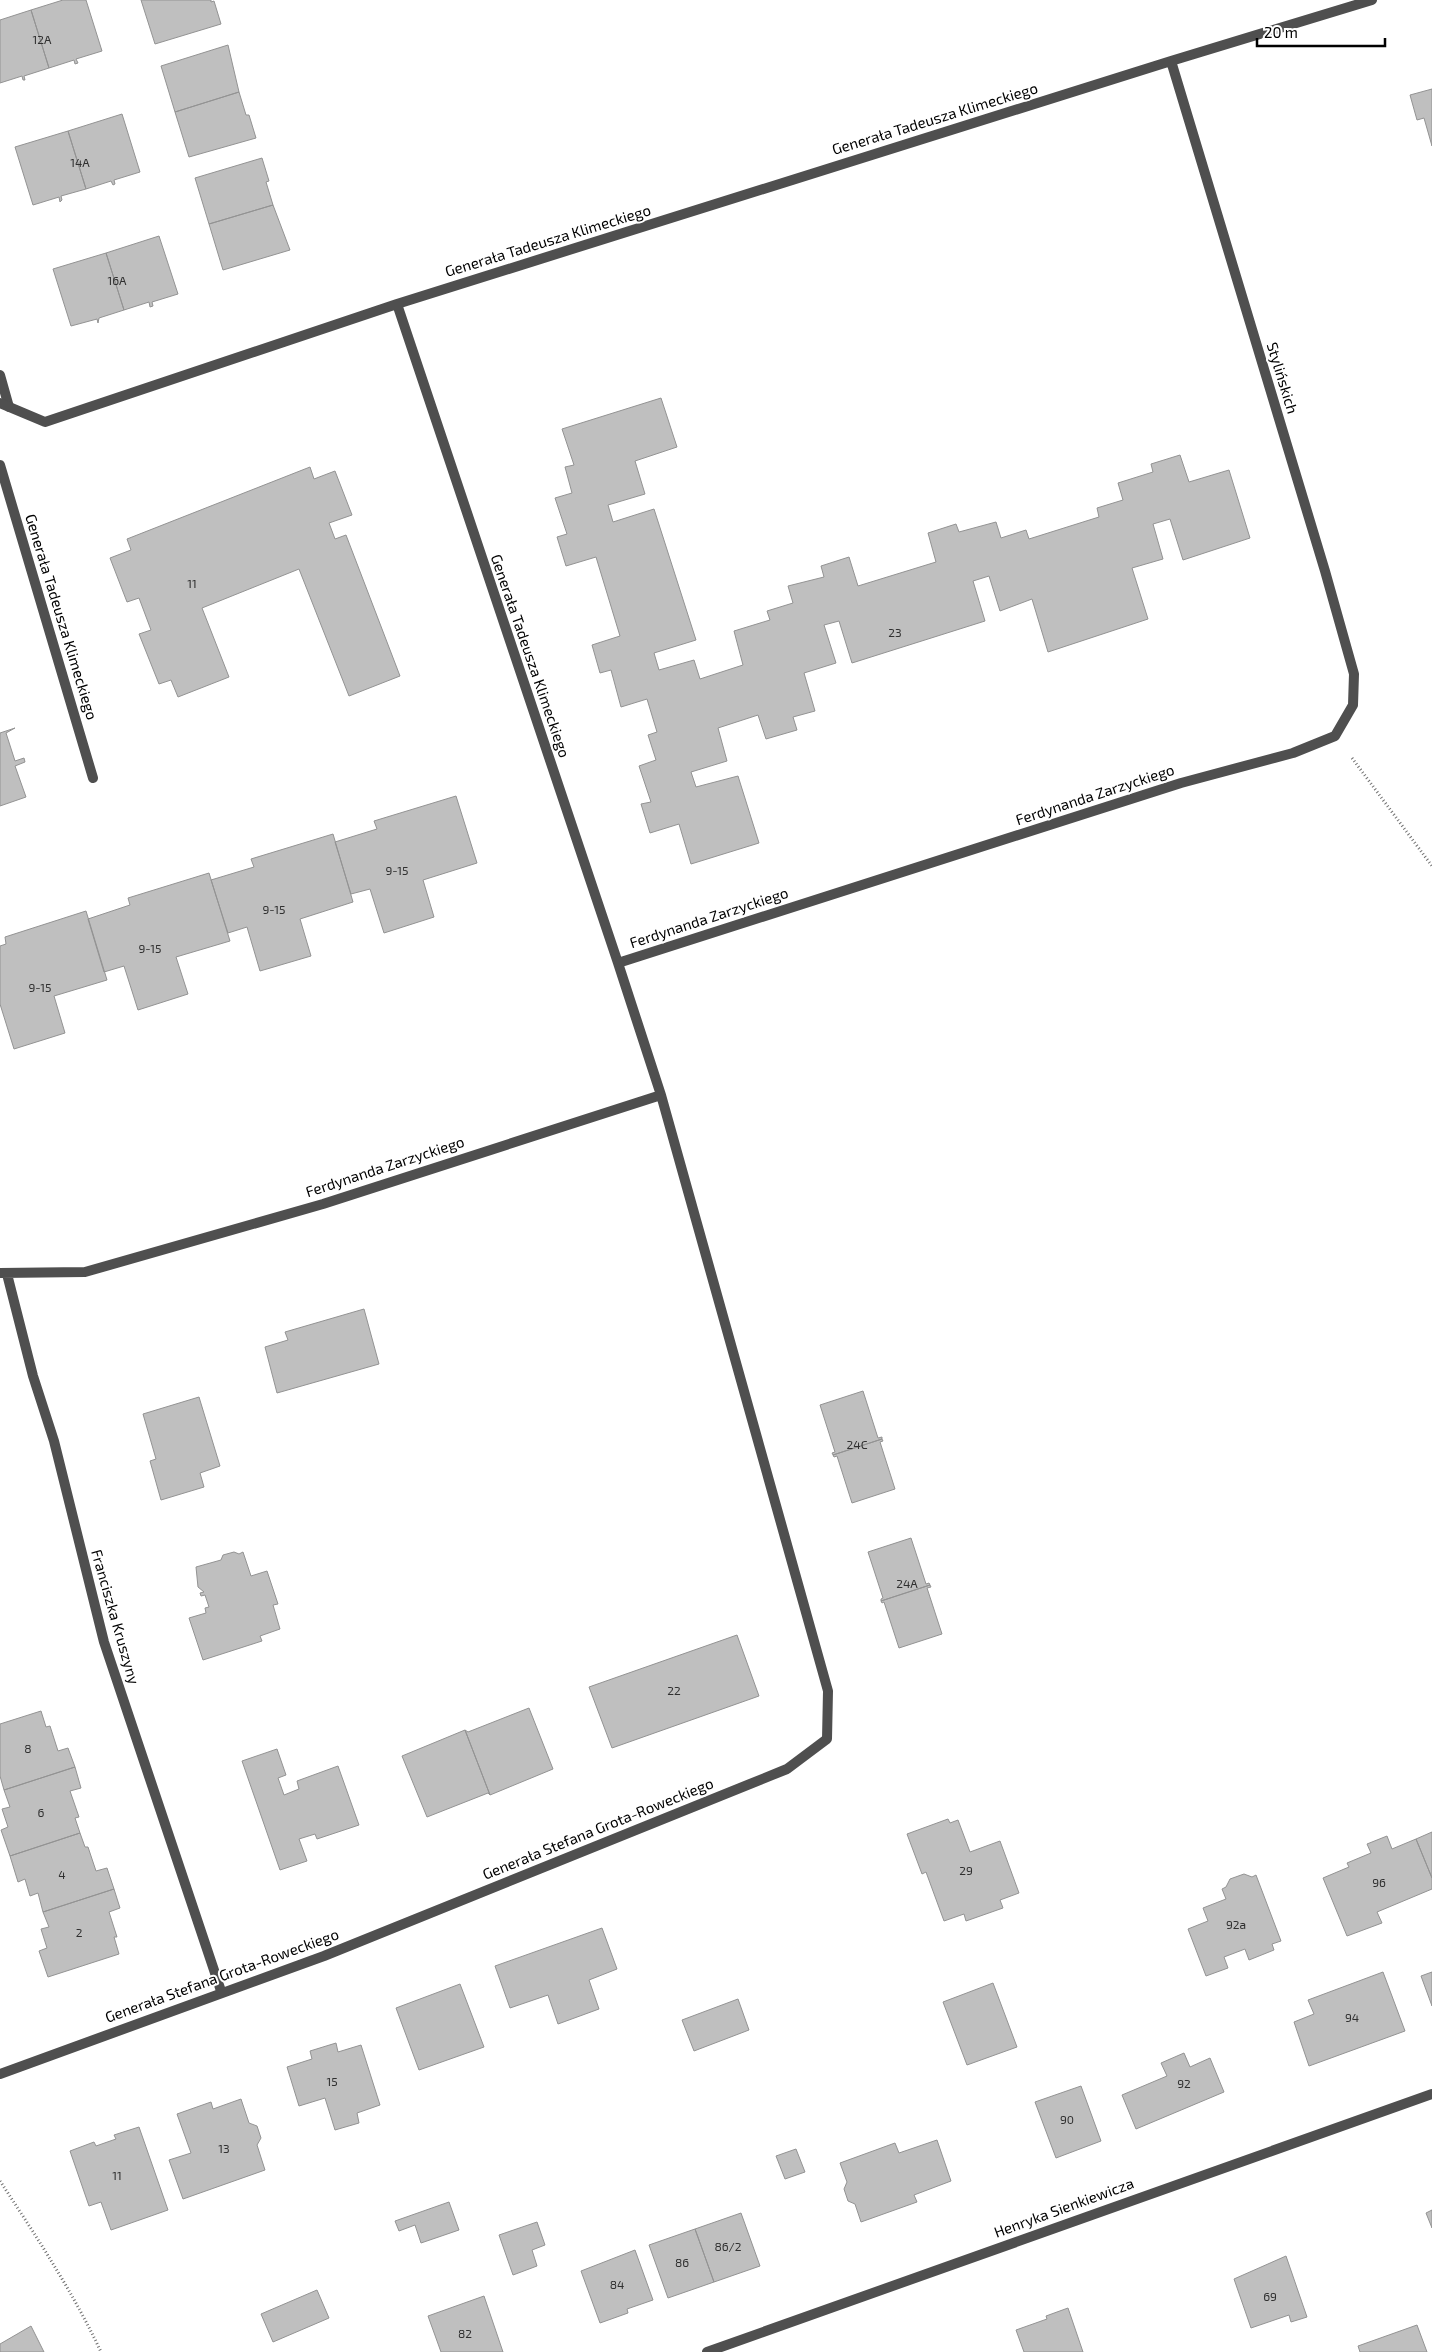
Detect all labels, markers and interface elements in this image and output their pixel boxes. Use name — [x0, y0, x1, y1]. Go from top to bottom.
scale bar — [1257, 15, 1384, 47]
text: 20 m — [1264, 23, 1298, 41]
house number: 12A — [33, 32, 52, 46]
street label: Generała Tadeusza Klimeckiego — [830, 78, 1040, 158]
house number: 14A — [70, 155, 90, 169]
street label: Generała Tadeusza Klimeckiego — [443, 200, 653, 280]
house number: 16A — [107, 273, 127, 287]
street label: Stylińskich — [1264, 340, 1302, 416]
street label: Generała Tadeusza Klimeckiego — [22, 512, 102, 722]
street label: Generała Tadeusza Klimeckiego — [488, 552, 574, 760]
house number: 11 — [187, 576, 197, 590]
house number: 23 — [888, 625, 902, 639]
street label: Ferdynanda Zarzyckiego — [1013, 760, 1176, 828]
house number: 9-15 — [385, 863, 409, 877]
street label: Ferdynanda Zarzyckiego — [627, 883, 790, 951]
house number: 9-15 — [262, 902, 286, 916]
house number: 9-15 — [138, 941, 162, 955]
house number: 9-15 — [28, 980, 52, 994]
street label: Ferdynanda Zarzyckiego — [303, 1132, 466, 1200]
house number: 24C — [847, 1437, 868, 1451]
street label: Franciszka Kruszyny — [88, 1547, 144, 1686]
house number: 24A — [896, 1576, 918, 1590]
house number: 22 — [667, 1683, 681, 1697]
house number: 8 — [24, 1741, 32, 1755]
street label: Generała Stefana Grota-Roweckiego — [480, 1773, 716, 1883]
house number: 6 — [38, 1805, 45, 1819]
house number: 29 — [959, 1863, 973, 1877]
house number: 4 — [58, 1867, 66, 1881]
house number: 96 — [1372, 1875, 1386, 1889]
house number: 92a — [1226, 1917, 1246, 1931]
street label: Generała Stefana Grota-Roweckiego — [102, 1924, 341, 2026]
house number: 2 — [76, 1925, 83, 1939]
house number: 94 — [1345, 2010, 1359, 2024]
house number: 15 — [326, 2074, 338, 2088]
house number: 92 — [1177, 2076, 1191, 2090]
house number: 90 — [1060, 2112, 1074, 2126]
house number: 13 — [218, 2141, 230, 2155]
house number: 11 — [112, 2168, 122, 2182]
street label: Henryka Sienkiewicza — [991, 2173, 1136, 2241]
house number: 86/2 — [714, 2239, 742, 2253]
house number: 86 — [675, 2255, 689, 2269]
house number: 84 — [610, 2277, 624, 2291]
house number: 69 — [1263, 2289, 1277, 2303]
house number: 82 — [458, 2326, 472, 2340]

